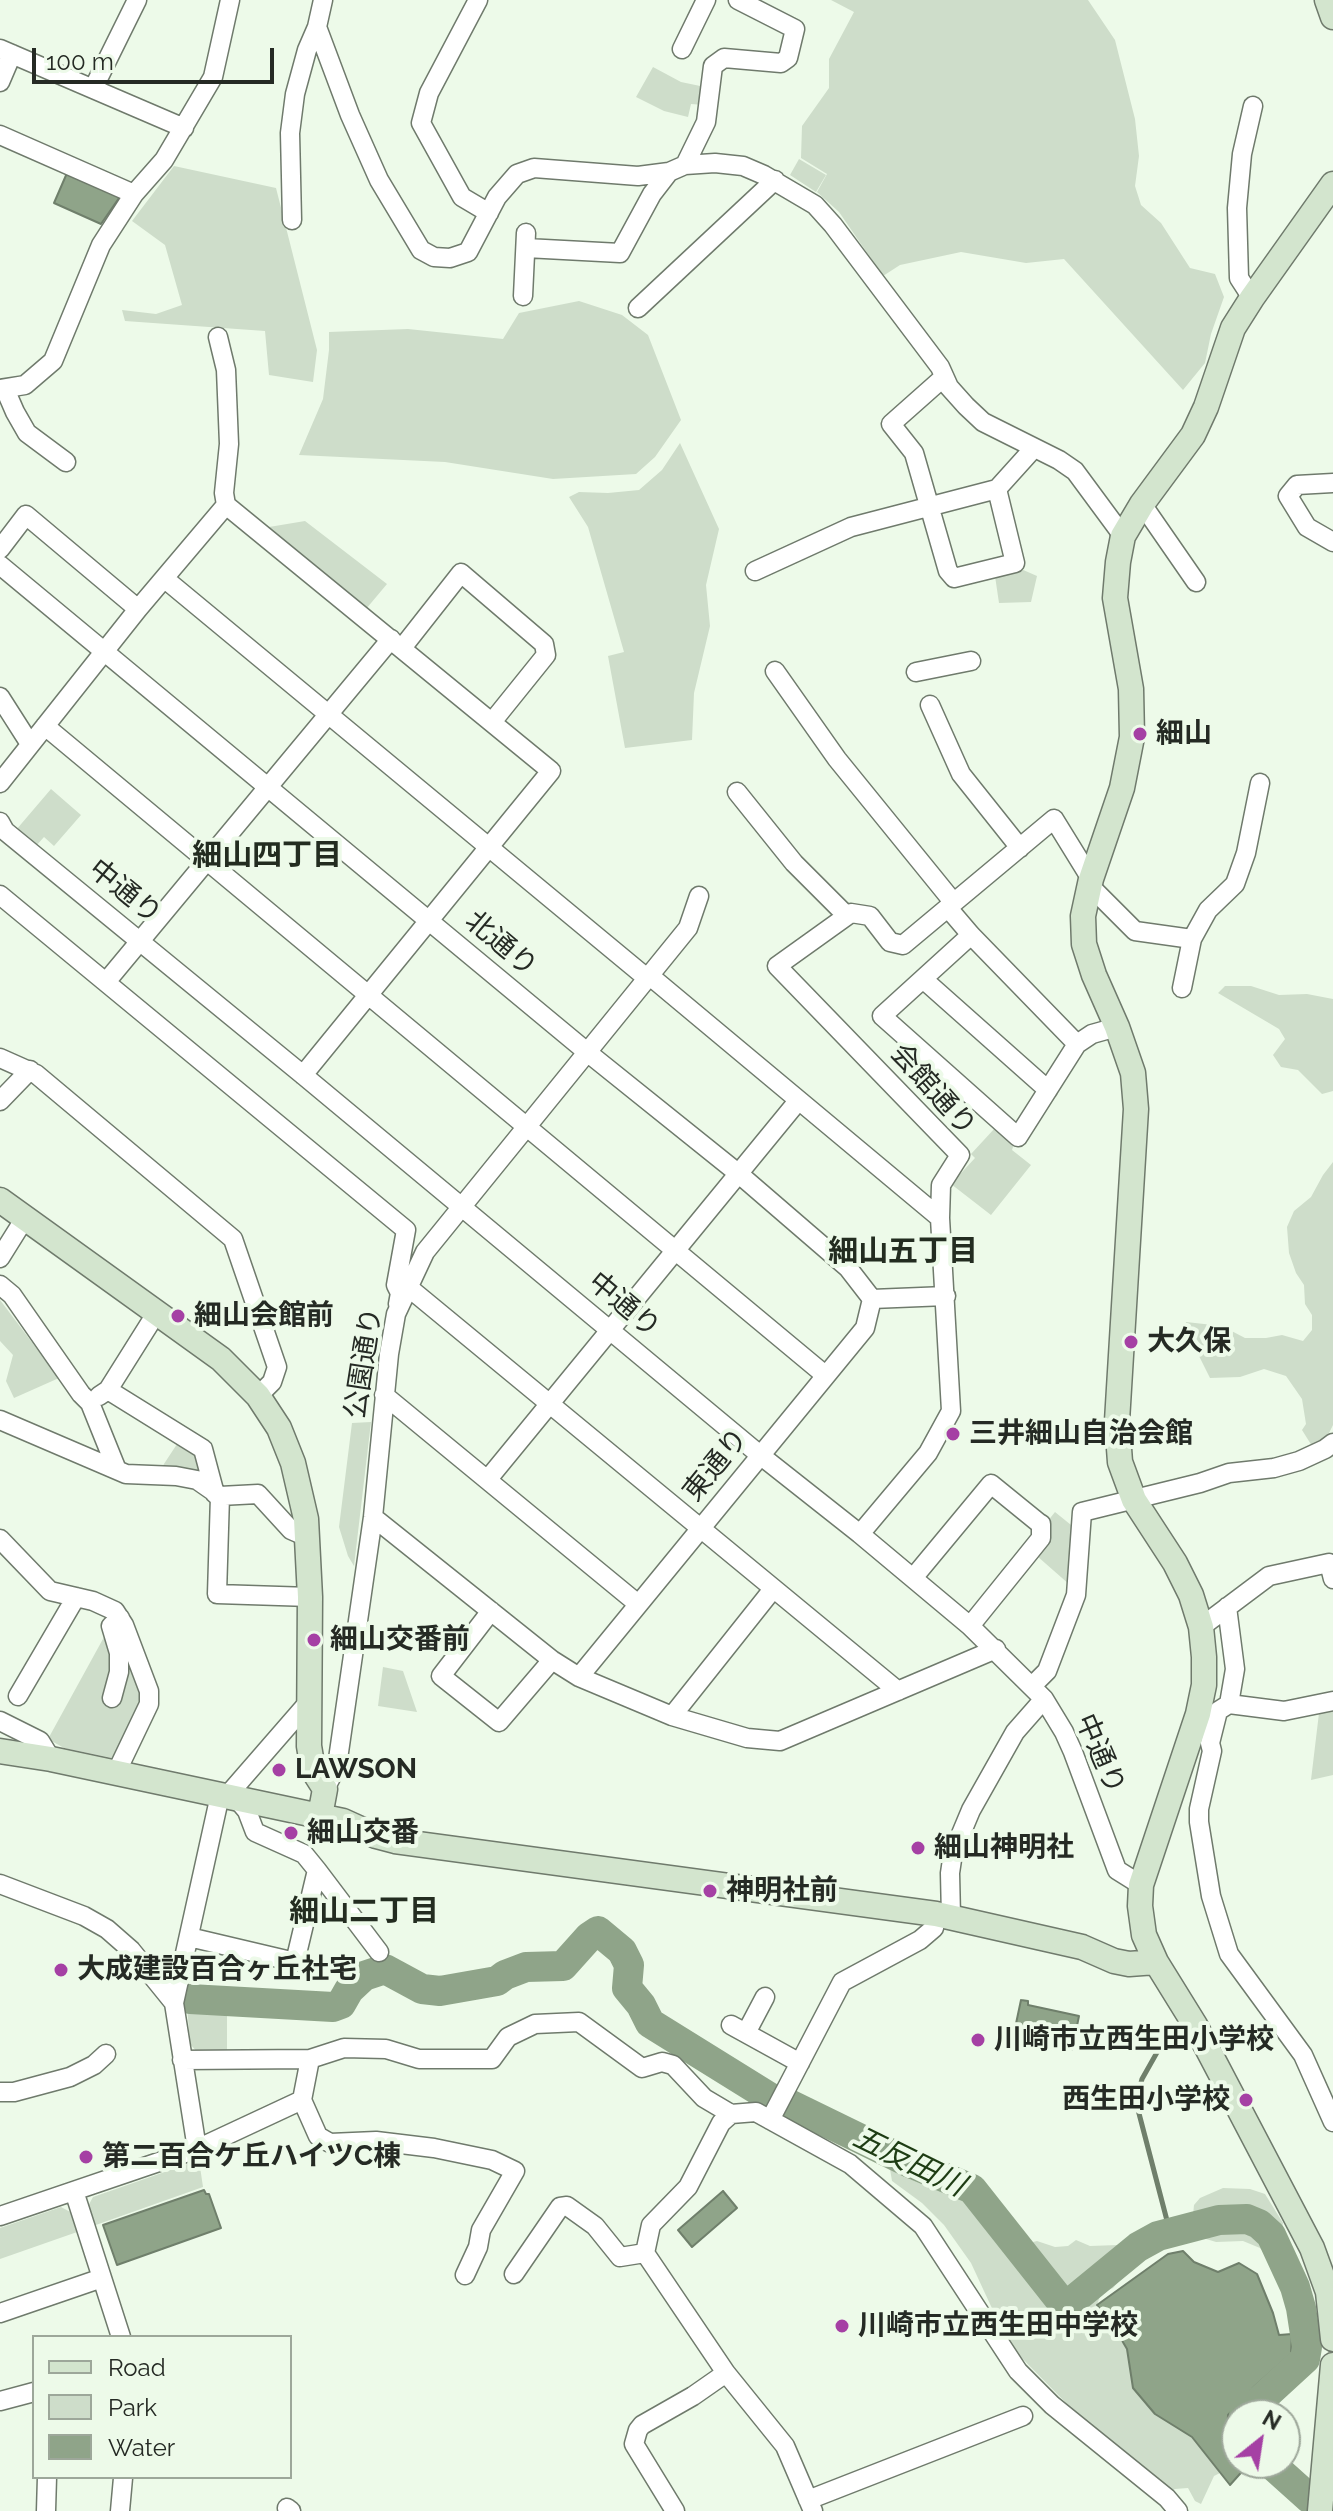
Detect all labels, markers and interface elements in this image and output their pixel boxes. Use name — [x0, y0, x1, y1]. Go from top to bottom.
scale bar — [36, 32, 278, 82]
text: 100 m — [46, 47, 114, 76]
place label: 細山 — [1156, 717, 1212, 751]
marker: 細山 — [1131, 725, 1149, 743]
district label: 細山四丁目 — [192, 838, 342, 874]
street label: 中通り — [82, 853, 168, 931]
street label: 北通り — [458, 904, 544, 984]
street label: 会館通り — [883, 1037, 983, 1143]
district label: 細山五丁目 — [828, 1234, 978, 1270]
street label: 中通り — [581, 1265, 667, 1345]
place label: 細山会館前 — [194, 1299, 334, 1333]
street label: 公園通り — [339, 1305, 389, 1421]
marker: 細山会館前 — [169, 1307, 187, 1325]
place label: 大久保 — [1147, 1325, 1231, 1359]
marker: 大久保 — [1122, 1333, 1140, 1351]
place label: 三井細山自治会館 — [969, 1417, 1193, 1451]
street label: 東通り — [677, 1422, 755, 1508]
marker: 三井細山自治会館 — [944, 1425, 962, 1443]
place label: 細山交番前 — [330, 1623, 470, 1657]
marker: 細山交番前 — [305, 1631, 323, 1649]
street label: 中通り — [1068, 1709, 1132, 1799]
place label: LAWSON — [295, 1753, 417, 1787]
marker: LAWSON — [270, 1761, 288, 1779]
place label: 細山交番 — [307, 1816, 419, 1850]
marker: 細山交番 — [282, 1824, 300, 1842]
place label: 細山神明社 — [934, 1831, 1074, 1865]
marker: 細山神明社 — [909, 1839, 927, 1857]
place label: 神明社前 — [726, 1874, 838, 1908]
marker: 神明社前 — [701, 1882, 719, 1900]
district label: 細山二丁目 — [289, 1894, 439, 1930]
place label: 大成建設百合ヶ丘社宅 — [77, 1953, 357, 1987]
marker: 大成建設百合ヶ丘社宅 — [52, 1961, 70, 1979]
place label: 川崎市立西生田小学校 — [994, 2023, 1274, 2057]
marker: 川崎市立西生田小学校 — [969, 2031, 987, 2049]
place label: 西生田小学校 — [1062, 2083, 1230, 2117]
marker: 西生田小学校 — [1237, 2091, 1255, 2109]
water label: 五反田川 — [847, 2120, 971, 2204]
place label: 第二百合ケ丘ハイツC棟 — [102, 2140, 401, 2174]
marker: 第二百合ケ丘ハイツC棟 — [77, 2148, 95, 2166]
place label: 川崎市立西生田中学校 — [858, 2309, 1138, 2343]
marker: 川崎市立西生田中学校 — [833, 2317, 851, 2335]
legend — [32, 2335, 292, 2479]
text: Road — [108, 2353, 166, 2382]
text: Park — [108, 2393, 157, 2422]
north arrow — [1221, 2399, 1301, 2479]
text: N — [1258, 2404, 1286, 2435]
text: Water — [108, 2433, 175, 2462]

